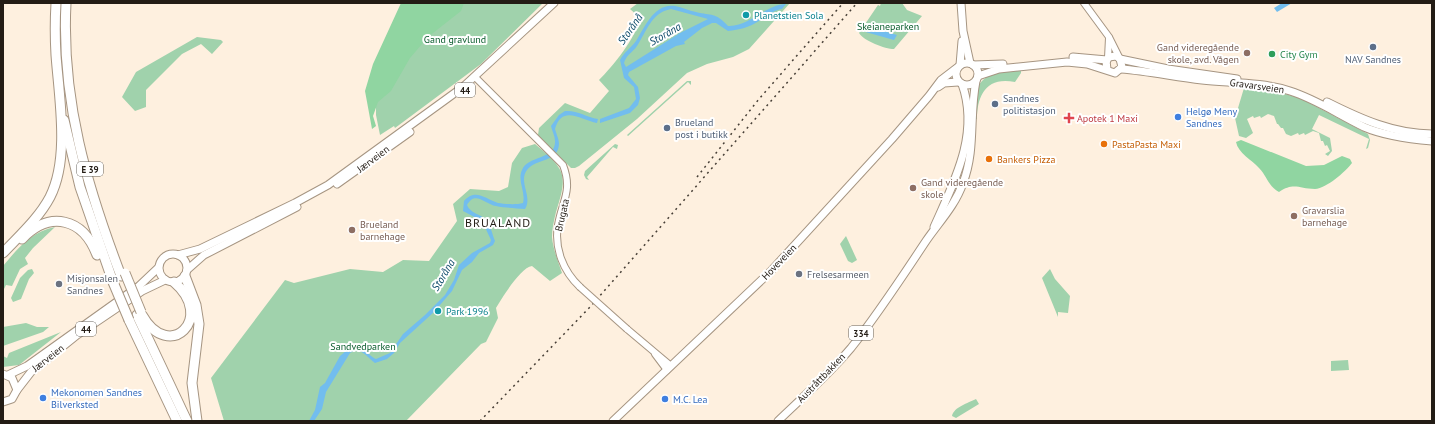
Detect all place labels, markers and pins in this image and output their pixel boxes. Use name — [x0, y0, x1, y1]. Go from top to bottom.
place label: Planetstien Sola — [754, 9, 824, 22]
marker: Planetstien Sola — [741, 10, 751, 20]
place label: Gand videregående skole, avd. Vågen — [1157, 41, 1239, 66]
marker: NAV Sandnes — [1368, 42, 1378, 52]
marker: Gand videregående skole, avd. Vågen — [1242, 48, 1252, 58]
place label: City Gym — [1280, 48, 1318, 61]
marker: City Gym — [1267, 49, 1277, 59]
place label: NAV Sandnes — [1345, 53, 1401, 66]
place label: Sandnes politistasjon — [1003, 92, 1056, 117]
marker: Sandnes politistasjon — [990, 99, 1000, 109]
place label: Helgø Meny Sandnes — [1186, 105, 1238, 130]
place label: Apotek 1 Maxi — [1077, 112, 1138, 125]
marker: Helgø Meny Sandnes — [1173, 112, 1183, 122]
marker: Apotek 1 Maxi — [1064, 113, 1074, 123]
place label: Brueland post i butikk — [675, 116, 728, 141]
marker: Brueland post i butikk — [662, 123, 672, 133]
place label: PastaPasta Maxi — [1112, 138, 1181, 151]
marker: PastaPasta Maxi — [1099, 139, 1109, 149]
place label: Bankers Pizza — [997, 153, 1056, 166]
marker: Bankers Pizza — [984, 154, 994, 164]
place label: Gand videregående skole — [921, 176, 1003, 201]
marker: Gand videregående skole — [908, 183, 918, 193]
place label: Gravarslia barnehage — [1302, 204, 1347, 229]
marker: Gravarslia barnehage — [1289, 211, 1299, 221]
place label: Brueland barnehage — [360, 218, 405, 243]
marker: Brueland barnehage — [347, 225, 357, 235]
place label: Frelsesarmeen — [807, 268, 869, 281]
marker: Frelsesarmeen — [794, 269, 804, 279]
place label: Misjonsalen Sandnes — [67, 272, 118, 297]
marker: Misjonsalen Sandnes — [54, 279, 64, 289]
place label: Park 1996 — [446, 305, 489, 318]
marker: Park 1996 — [433, 306, 443, 316]
place label: Mekonomen Sandnes Bilverksted — [51, 386, 142, 411]
marker: Mekonomen Sandnes Bilverksted — [38, 393, 48, 403]
place label: M.C. Lea — [673, 393, 707, 406]
marker: M.C. Lea — [660, 394, 670, 404]

